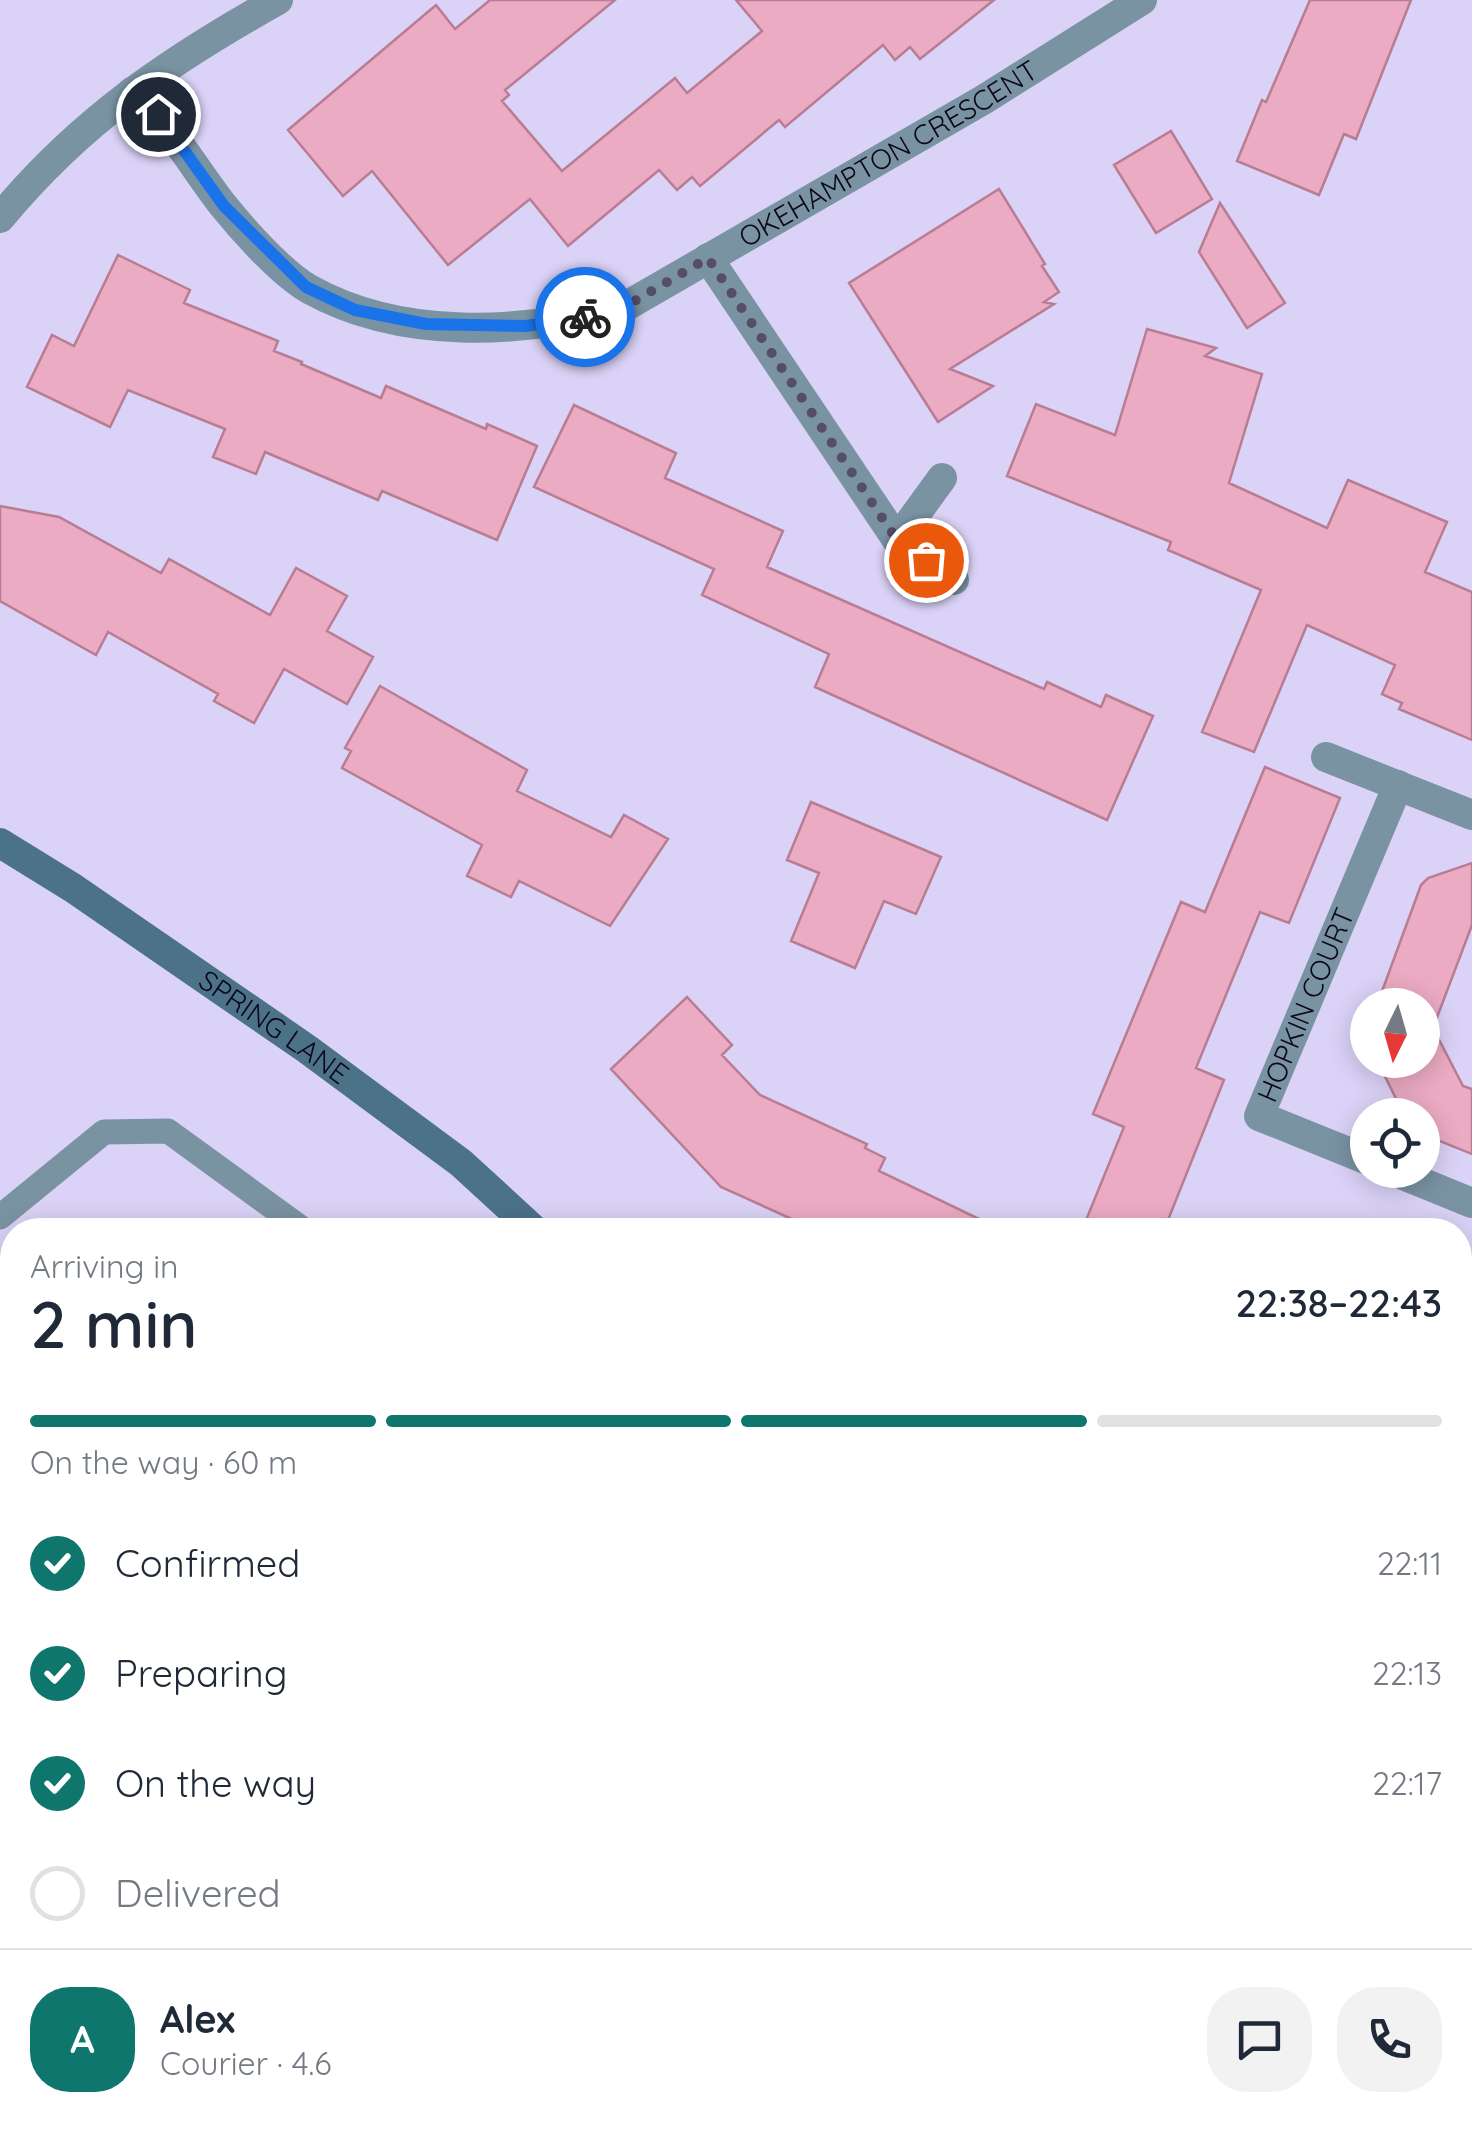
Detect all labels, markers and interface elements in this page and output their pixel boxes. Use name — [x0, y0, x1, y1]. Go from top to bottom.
street label: OKEHAMPTON CRESCENT — [732, 52, 1044, 254]
pin — [116, 72, 201, 157]
icon: home — [131, 87, 186, 142]
courier — [535, 267, 635, 367]
icon: bike — [558, 290, 613, 345]
pin — [884, 518, 969, 603]
icon: bag — [899, 533, 954, 588]
street label: HOPKIN COURT — [1249, 902, 1361, 1107]
street label: SPRING LANE — [192, 962, 356, 1091]
north arrow — [1350, 988, 1440, 1078]
map controls — [1350, 988, 1440, 1188]
button: locate — [1350, 1098, 1440, 1188]
text: Arriving in — [30, 1246, 179, 1286]
text: 22:38–22:43 — [1235, 1279, 1442, 1327]
text: 2 min — [30, 1283, 198, 1364]
text: On the way · 60 m — [30, 1442, 297, 1482]
icon: check — [30, 1536, 85, 1591]
text: Confirmed — [115, 1539, 300, 1587]
text: 22:11 — [1377, 1543, 1442, 1583]
icon: check — [30, 1646, 85, 1701]
text: Preparing — [115, 1649, 287, 1697]
text: 22:13 — [1372, 1653, 1442, 1693]
icon: check — [30, 1756, 85, 1811]
text: On the way — [115, 1759, 316, 1807]
text: 22:17 — [1372, 1763, 1442, 1803]
text: Delivered — [115, 1869, 281, 1917]
button: chat — [1207, 1987, 1312, 2092]
button: phone — [1337, 1987, 1442, 2092]
text: Alex — [160, 1995, 235, 2043]
text: A — [70, 2015, 95, 2063]
text: Courier · 4.6 — [160, 2043, 332, 2083]

